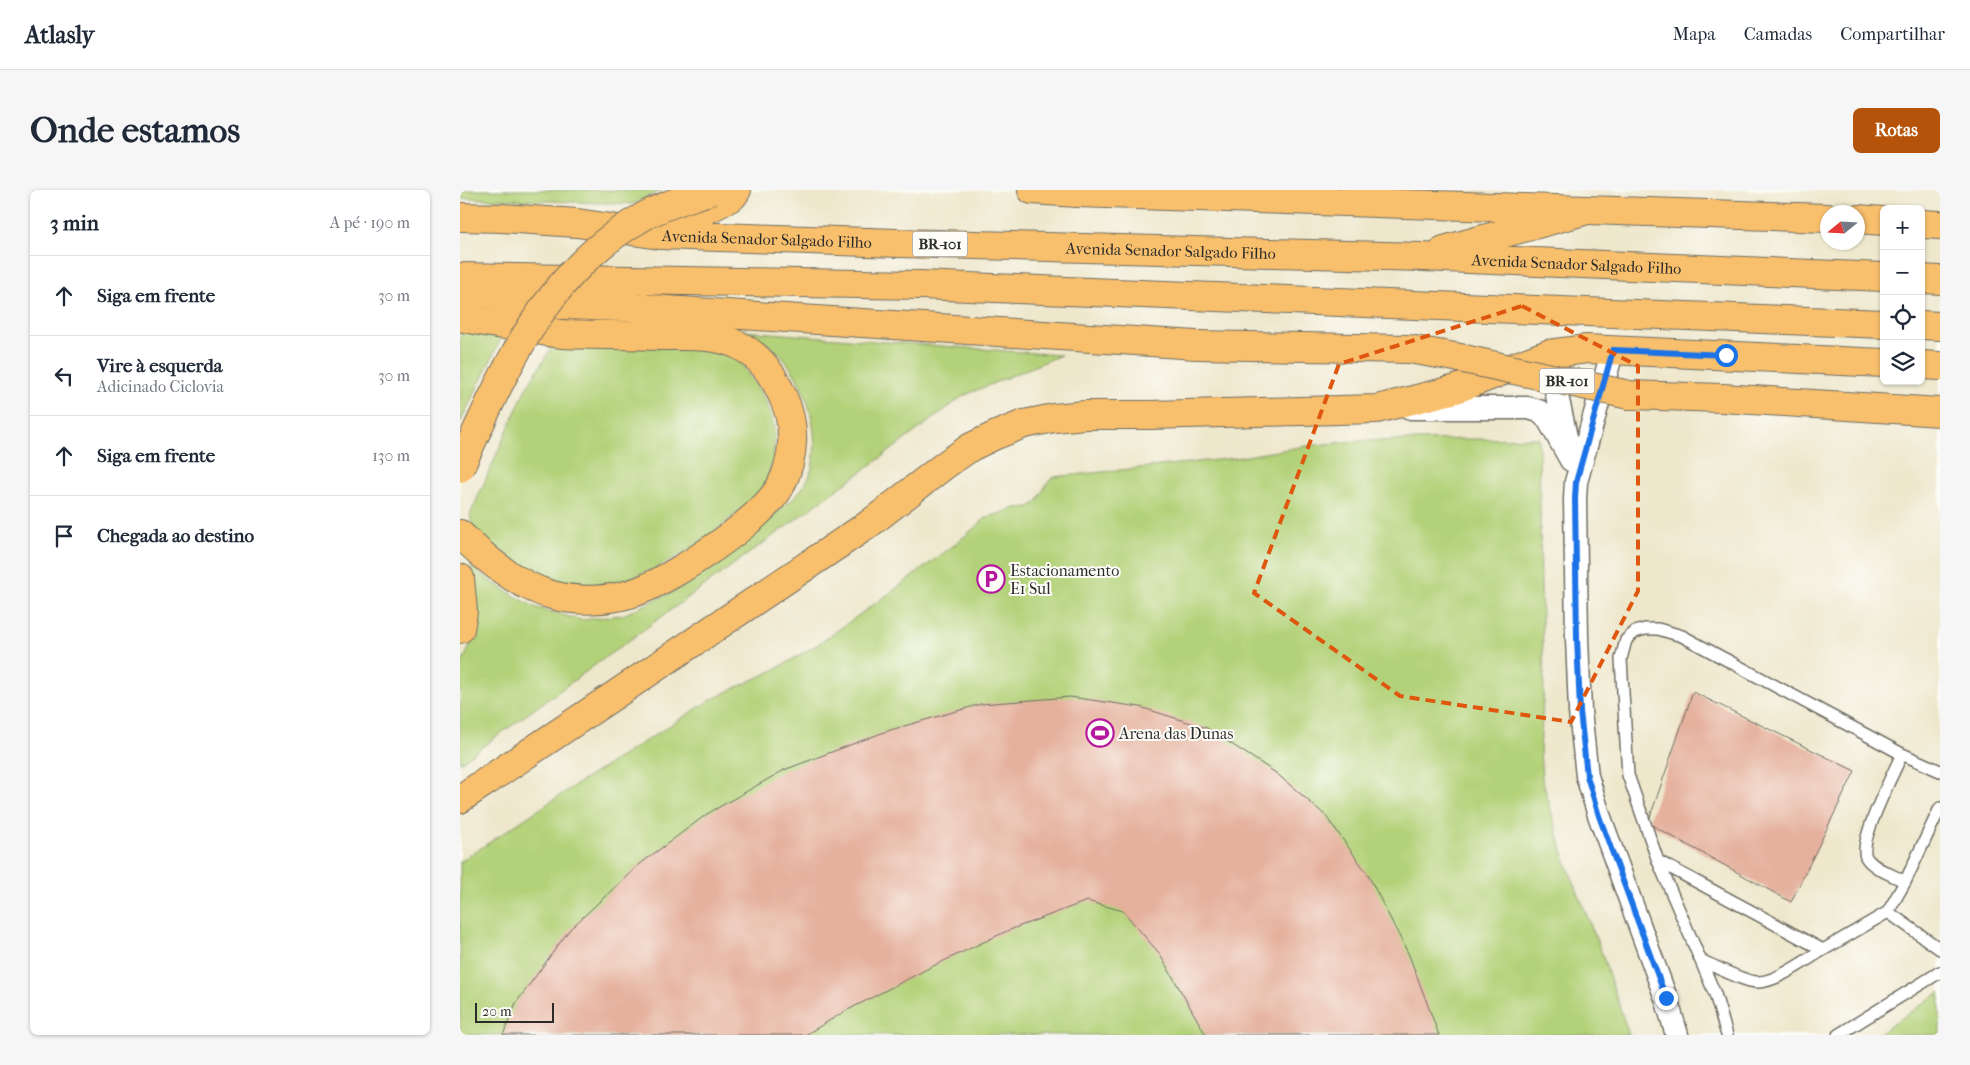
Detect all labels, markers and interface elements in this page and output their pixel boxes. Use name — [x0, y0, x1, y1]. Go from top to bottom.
text: Atlasly — [25, 21, 94, 49]
text: Mapa — [1673, 24, 1716, 45]
text: Camadas — [1744, 24, 1812, 45]
text: Compartilhar — [1840, 24, 1945, 45]
button: Rotas — [1853, 108, 1940, 153]
text: Onde estamos — [30, 110, 240, 151]
north arrow — [1820, 205, 1865, 250]
map controls — [1880, 205, 1925, 385]
button: + — [1880, 205, 1925, 250]
text: 3 min — [50, 211, 99, 235]
text: A pé · 190 m — [330, 213, 410, 232]
street label: Avenida Senador Salgado Filho — [661, 226, 872, 252]
road number: BR-101 — [912, 232, 968, 256]
street label: Avenida Senador Salgado Filho — [1064, 238, 1276, 263]
street label: Avenida Senador Salgado Filho — [1470, 250, 1682, 278]
button: − — [1880, 250, 1925, 295]
icon: ahead — [50, 282, 78, 310]
text: Siga em frente — [97, 285, 215, 307]
text: 30 m — [378, 286, 410, 305]
button: locate — [1880, 295, 1925, 340]
button: layers — [1880, 340, 1925, 385]
route start — [1715, 344, 1738, 367]
text: Vire à esquerda — [97, 355, 223, 377]
icon: left — [50, 362, 78, 390]
text: 30 m — [378, 366, 410, 385]
road number: BR-101 — [1540, 368, 1594, 394]
text: Adicinado Ciclovia — [97, 377, 224, 396]
icon: ahead — [50, 442, 78, 470]
text: Siga em frente — [97, 445, 215, 467]
text: 130 m — [372, 446, 410, 465]
icon: arrive — [50, 522, 78, 550]
text: Chegada ao destino — [97, 525, 254, 547]
place label: Estacionamento E1 Sul — [1010, 561, 1119, 598]
parking icon: Estacionamento E1 Sul — [976, 564, 1006, 594]
sports icon: Arena das Dunas — [1085, 718, 1115, 748]
place label: Arena das Dunas — [1118, 724, 1234, 743]
route end — [1655, 987, 1678, 1010]
scale bar — [475, 1000, 554, 1023]
text: 20 m — [482, 1003, 512, 1020]

